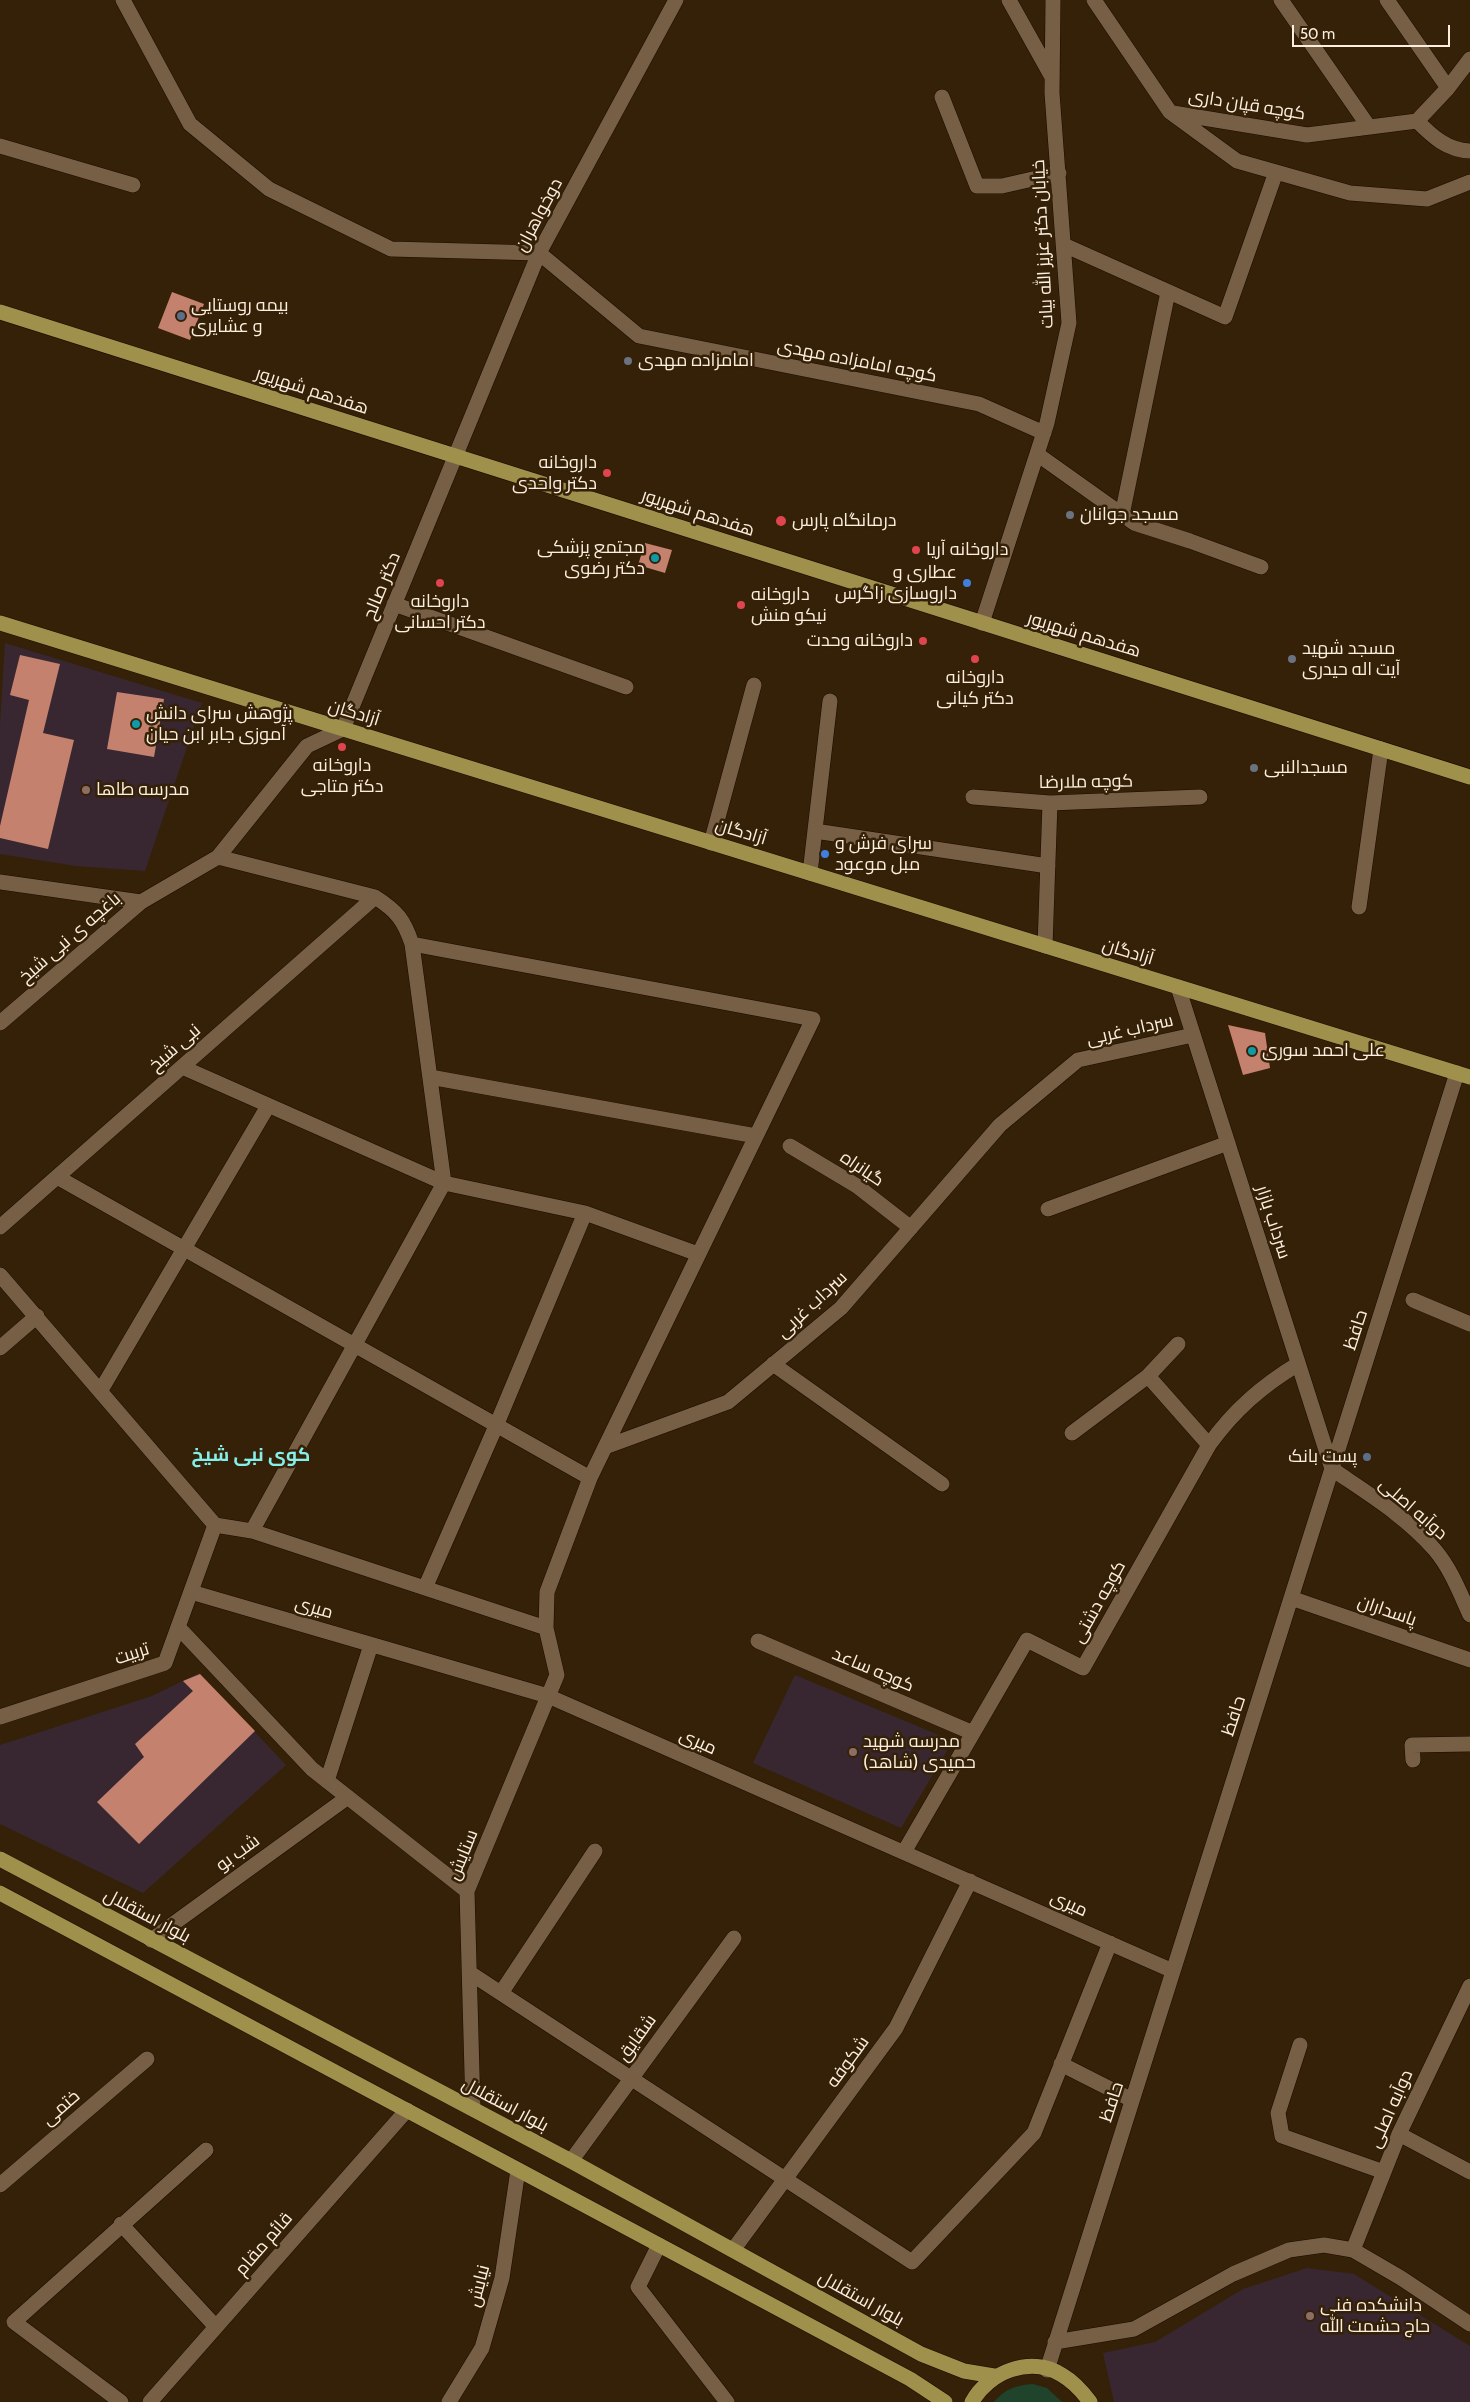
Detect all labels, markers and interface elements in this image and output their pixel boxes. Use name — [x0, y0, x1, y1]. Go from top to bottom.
scale bar — [1295, 15, 1452, 47]
text: 50 m — [1300, 25, 1335, 43]
street label: کوچه قپان داری — [1187, 85, 1307, 125]
street label: خیابان دکتر عزیز الله بیات — [1028, 159, 1058, 329]
street label: دوخواهران — [511, 174, 567, 256]
place label: بیمه روستایی و عشایری — [191, 295, 288, 338]
marker: بیمه روستایی و عشایری — [175, 310, 187, 322]
street label: کوچه امامزاده مهدی — [775, 335, 939, 387]
place label: امامزاده مهدی — [638, 350, 754, 372]
marker: امامزاده مهدی — [622, 355, 634, 367]
street label: هفدهم شهریور — [253, 363, 371, 419]
place label: داروخانه دکتر واحدی — [512, 452, 597, 494]
marker: داروخانه دکتر واحدی — [601, 467, 613, 479]
street label: هفدهم شهریور — [639, 485, 757, 541]
place label: مسجد جوانان — [1080, 504, 1179, 526]
marker: مسجد جوانان — [1064, 509, 1076, 521]
place label: درمانگاه پارس — [792, 510, 896, 532]
marker: درمانگاه پارس — [774, 514, 788, 528]
place label: مجتمع پزشکی دکتر رضوی — [537, 537, 645, 580]
place label: داروخانه آریا — [926, 539, 1008, 561]
marker: داروخانه آریا — [910, 544, 922, 556]
street label: دکتر صالح — [359, 549, 405, 623]
marker: مجتمع پزشکی دکتر رضوی — [649, 552, 661, 564]
place label: عطاری و داروسازی زاگرس — [835, 562, 957, 604]
marker: داروخانه دکتر احسانی — [434, 577, 446, 589]
marker: عطاری و داروسازی زاگرس — [961, 577, 973, 589]
place label: داروخانه نیکو منش — [751, 584, 827, 626]
place label: داروخانه دکتر احسانی — [394, 591, 486, 634]
marker: داروخانه نیکو منش — [735, 599, 747, 611]
street label: هفدهم شهریور — [1025, 607, 1143, 663]
place label: داروخانه وحدت — [807, 630, 913, 652]
marker: داروخانه وحدت — [917, 635, 929, 647]
place label: مسجد شهید آیت اله حیدری — [1302, 638, 1400, 681]
marker: داروخانه دکتر کیانی — [969, 653, 981, 665]
marker: مسجد شهید آیت اله حیدری — [1286, 653, 1298, 665]
place label: داروخانه دکتر کیانی — [936, 667, 1014, 710]
street label: آزادگان — [326, 695, 382, 731]
place label: پژوهش سرای دانش آموزی جابر ابن حیان — [146, 703, 293, 746]
marker: پژوهش سرای دانش آموزی جابر ابن حیان — [130, 718, 142, 730]
marker: داروخانه دکتر متاجی — [336, 741, 348, 753]
place label: داروخانه دکتر متاجی — [301, 755, 383, 798]
place label: مسجدالنبی — [1264, 757, 1348, 779]
marker: مسجدالنبی — [1248, 762, 1260, 774]
street label: کوچه ملارضا — [1039, 770, 1133, 794]
place label: مدرسه طاها — [96, 779, 190, 801]
marker: مدرسه طاها — [80, 784, 92, 796]
street label: آزادگان — [713, 814, 769, 850]
place label: سرای فرش و مبل موعود — [835, 833, 932, 876]
marker: سرای فرش و مبل موعود — [819, 848, 831, 860]
street label: باغچه ی نبی شیخ — [15, 888, 125, 988]
street label: آزادگان — [1100, 934, 1156, 970]
street label: سرداب غربی — [1084, 1010, 1176, 1050]
street label: نبی شیخ — [145, 1020, 205, 1076]
place label: علی احمد سوری — [1262, 1040, 1385, 1062]
marker: علی احمد سوری — [1246, 1045, 1258, 1057]
street label: گیانراه — [836, 1147, 888, 1191]
street label: سرداب بازار — [1251, 1182, 1295, 1262]
street label: سرداب غربی — [772, 1267, 852, 1343]
street label: حافظ — [1339, 1307, 1373, 1353]
district label: کوی نبی شیخ — [192, 1444, 310, 1466]
place label: پست بانک — [1288, 1446, 1357, 1468]
marker: پست بانک — [1361, 1451, 1373, 1463]
street label: دوآبه اصلی — [1374, 1473, 1452, 1545]
street label: کوچه دشتی — [1068, 1557, 1130, 1647]
street label: پاسداران — [1355, 1591, 1419, 1631]
street label: میری — [293, 1592, 335, 1624]
street label: تربیت — [112, 1638, 152, 1670]
street label: کوچه ساعد — [829, 1643, 917, 1697]
street label: حافظ — [1217, 1693, 1251, 1739]
street label: میری — [676, 1724, 720, 1760]
place label: مدرسه شهید حمیدی (شاهد) — [863, 1731, 976, 1774]
marker: مدرسه شهید حمیدی (شاهد) — [847, 1746, 859, 1758]
street label: ستایش — [443, 1827, 483, 1883]
street label: شب بو — [212, 1830, 264, 1876]
street label: بلوار استقلال — [100, 1884, 194, 1948]
street label: میری — [1047, 1886, 1091, 1922]
street label: شقایق — [613, 2010, 661, 2066]
street label: شکوفه — [822, 2032, 874, 2092]
street label: دوآبه اصلی — [1364, 2066, 1418, 2152]
street label: بلوار استقلال — [458, 2073, 552, 2137]
street label: حافظ — [1095, 2079, 1129, 2125]
street label: ختمی — [38, 2086, 84, 2130]
street label: قائم مقام — [231, 2208, 297, 2280]
street label: نیایش — [463, 2263, 495, 2309]
street label: بلوار استقلال — [814, 2267, 908, 2331]
place label: دانشکده فنی حاج حشمت الله — [1320, 2295, 1430, 2338]
marker: دانشکده فنی حاج حشمت الله — [1304, 2310, 1316, 2322]

